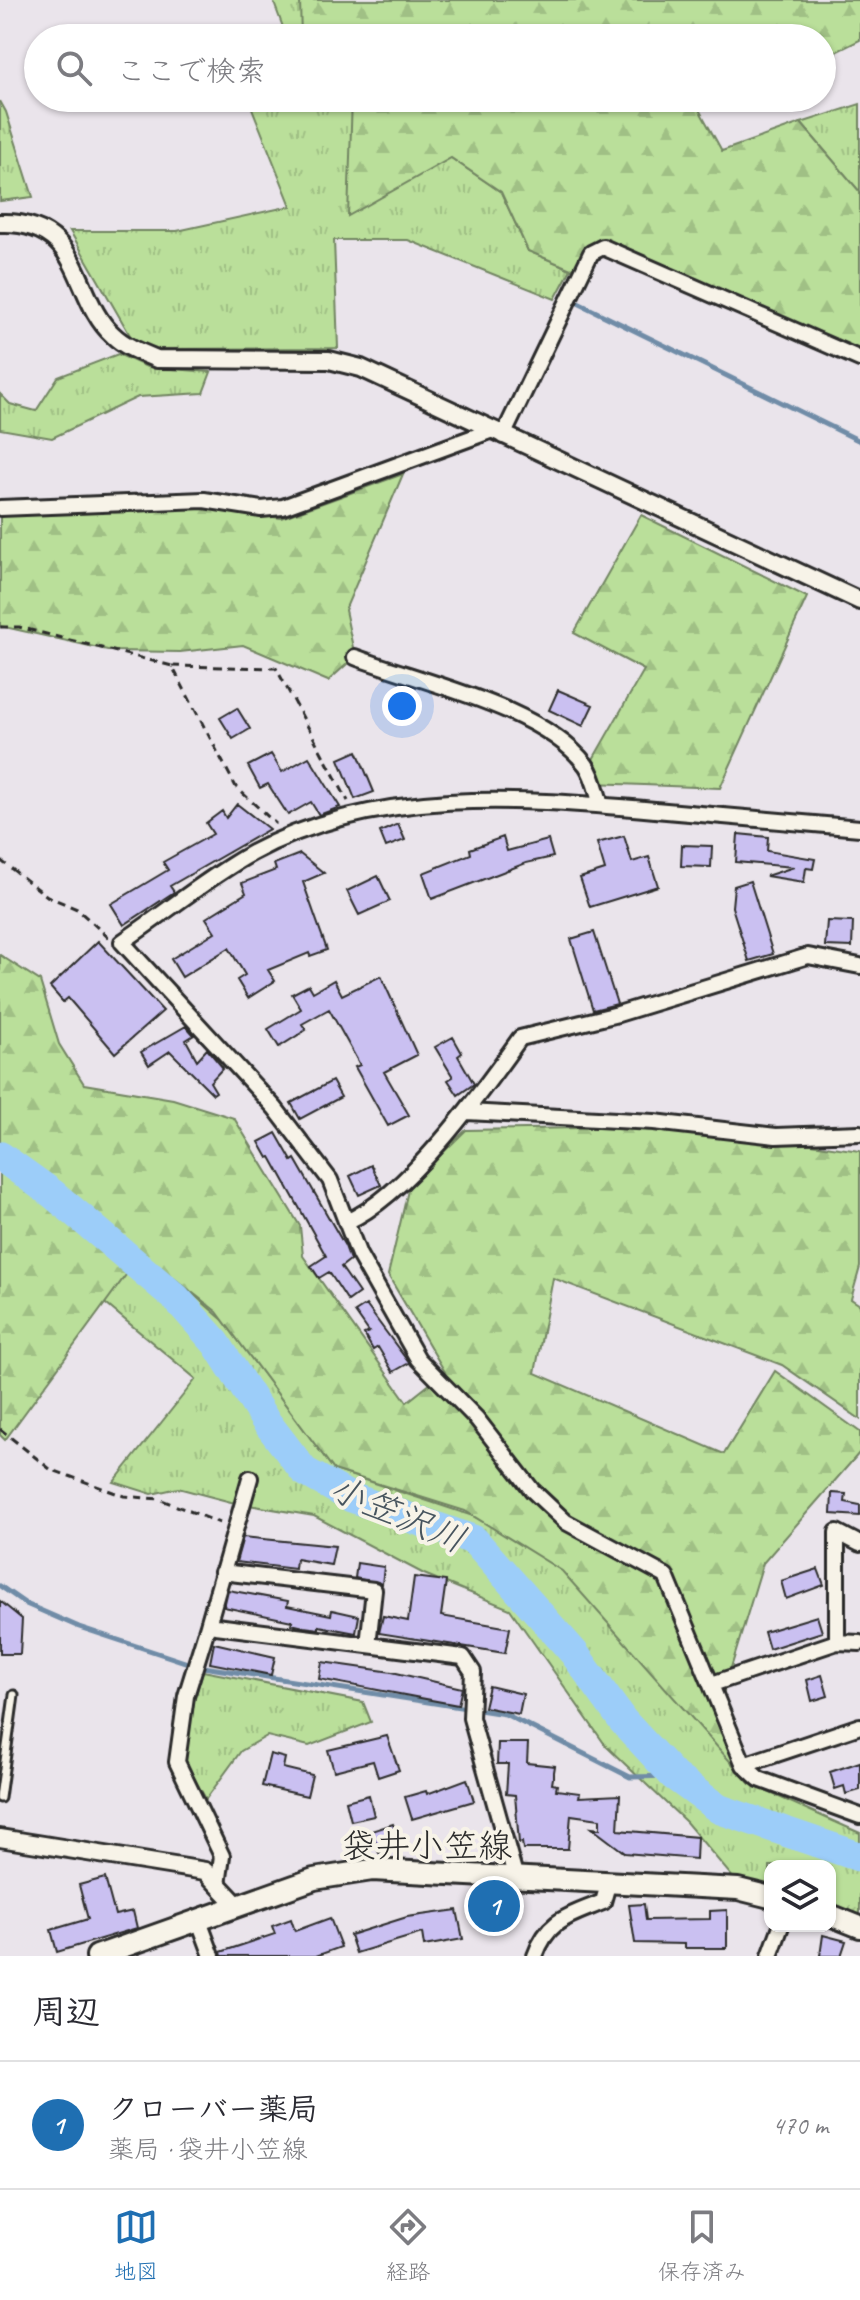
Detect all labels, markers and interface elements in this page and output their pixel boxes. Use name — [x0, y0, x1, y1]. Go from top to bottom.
search box — [24, 24, 836, 112]
icon: search — [52, 46, 96, 90]
text: ここで検索 — [116, 52, 266, 90]
your location — [382, 686, 422, 726]
water label: 小笠沢川 — [322, 1465, 473, 1563]
street label: 袋井小笠線 — [342, 1824, 512, 1867]
map controls — [764, 1860, 836, 1932]
button: layers — [764, 1860, 836, 1932]
pin: 1 — [468, 1876, 520, 1936]
text: 周辺 — [32, 1990, 100, 2033]
text: クローバー薬局 — [108, 2090, 318, 2128]
text: 1 — [52, 2109, 64, 2142]
text: 470 m — [772, 2109, 828, 2142]
text: 薬局 · 袋井小笠線 — [108, 2133, 307, 2166]
tab: 地図 — [114, 2205, 158, 2286]
tab: 経路 — [386, 2205, 430, 2286]
tab: 保存済み — [658, 2205, 746, 2286]

